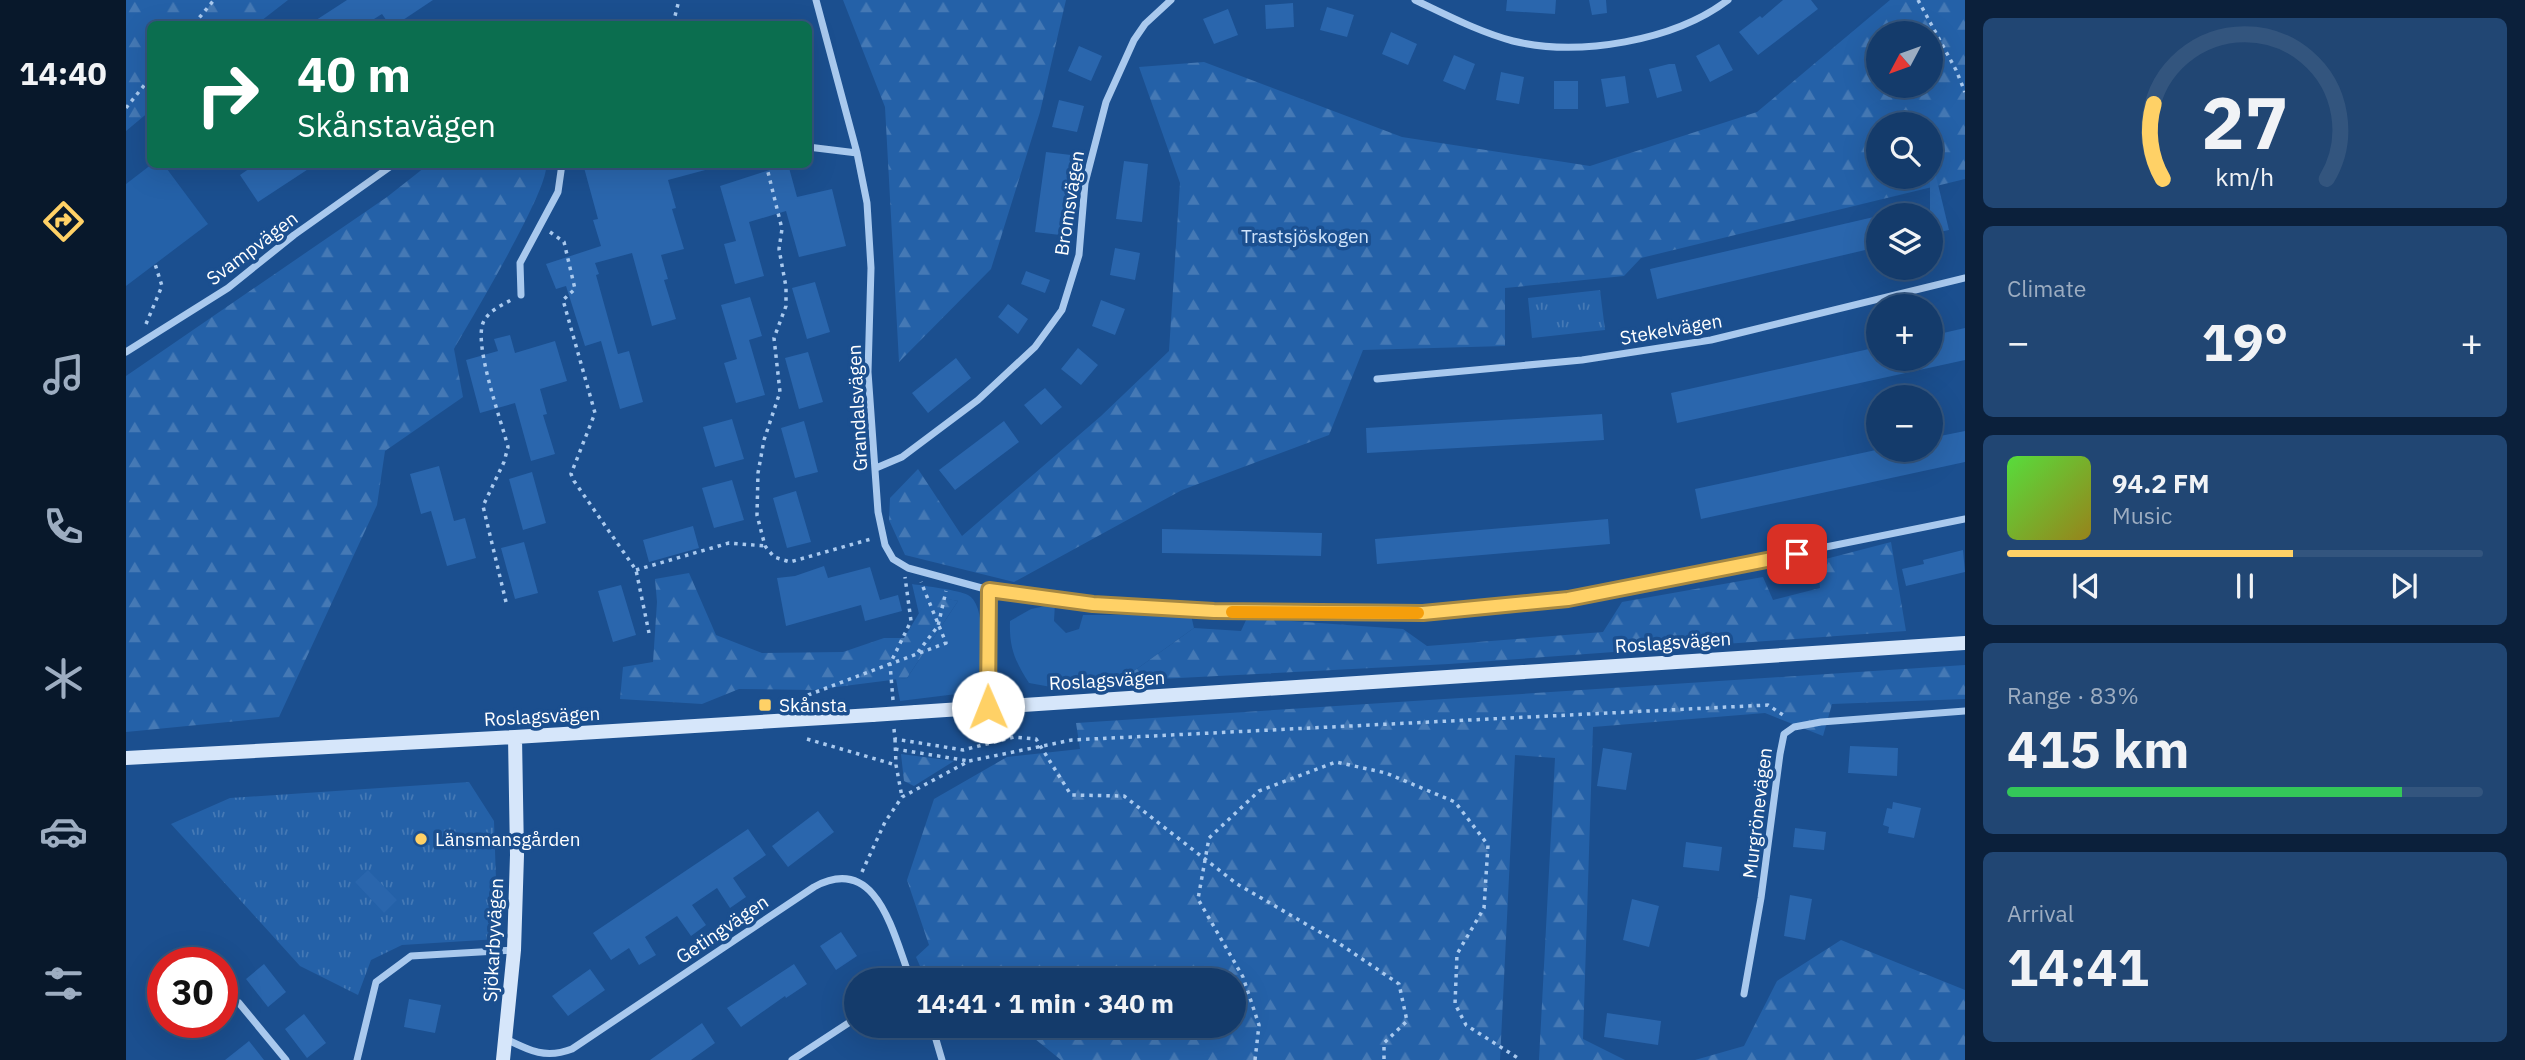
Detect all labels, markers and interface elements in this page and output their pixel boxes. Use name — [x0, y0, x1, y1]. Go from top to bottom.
north arrow — [1866, 21, 1942, 98]
map controls — [1866, 21, 1943, 462]
text: 40 m — [297, 42, 411, 105]
icon: right — [182, 49, 273, 140]
text: 14:40 — [19, 52, 107, 94]
text: 27 — [2201, 75, 2289, 170]
text: Skånstavägen — [297, 104, 496, 146]
button: search — [1866, 112, 1943, 189]
street label: Bromsvägen — [1049, 149, 1089, 257]
text: km/h — [2216, 160, 2274, 193]
icon: directions — [39, 197, 88, 246]
button: layers — [1866, 203, 1943, 280]
street label: Svampvägen — [202, 206, 302, 290]
park label: Trastsjöskogen — [1241, 224, 1369, 248]
text: Climate — [2007, 273, 2086, 303]
button: + — [1866, 294, 1943, 371]
street label: Stekelvägen — [1618, 308, 1724, 350]
text: 19° — [2202, 308, 2288, 375]
text: − — [2007, 317, 2030, 366]
text: + — [2460, 317, 2483, 366]
street label: Grandalsvägen — [842, 344, 872, 472]
icon: music — [39, 350, 88, 399]
button: − — [1866, 385, 1943, 462]
text: 94.2 FM — [2112, 466, 2210, 500]
text: Music — [2112, 500, 2172, 530]
icon: phone — [39, 502, 88, 551]
pin — [1767, 524, 1827, 584]
icon: arrive — [1778, 535, 1816, 573]
icon: previous — [2067, 567, 2105, 605]
icon: pause — [2226, 567, 2264, 605]
icon: next — [2385, 567, 2423, 605]
street label: Roslagsvägen — [1614, 626, 1732, 658]
icon: climate — [39, 654, 88, 703]
street label: Roslagsvägen — [1048, 665, 1166, 695]
position arrow — [951, 670, 1025, 744]
text: Range · 83% — [2007, 680, 2139, 710]
place label: Skånsta — [779, 693, 847, 717]
marker: Skånsta — [757, 697, 773, 713]
street label: Roslagsvägen — [483, 701, 601, 731]
text: 415 km — [2007, 715, 2189, 782]
street label: Murgrönevägen — [1737, 746, 1777, 880]
icon: car — [39, 807, 88, 856]
place label: Länsmansgården — [435, 827, 581, 851]
marker: Länsmansgården — [413, 831, 429, 847]
street label: Sjökarbyvägen — [478, 877, 508, 1003]
street label: Getingvägen — [671, 889, 773, 969]
text: Arrival — [2007, 898, 2074, 928]
text: 14:41 — [2007, 933, 2149, 1000]
speed limit sign: 30 — [147, 947, 238, 1038]
icon: filters — [39, 959, 88, 1008]
text: 14:41 · 1 min · 340 m — [916, 986, 1174, 1020]

